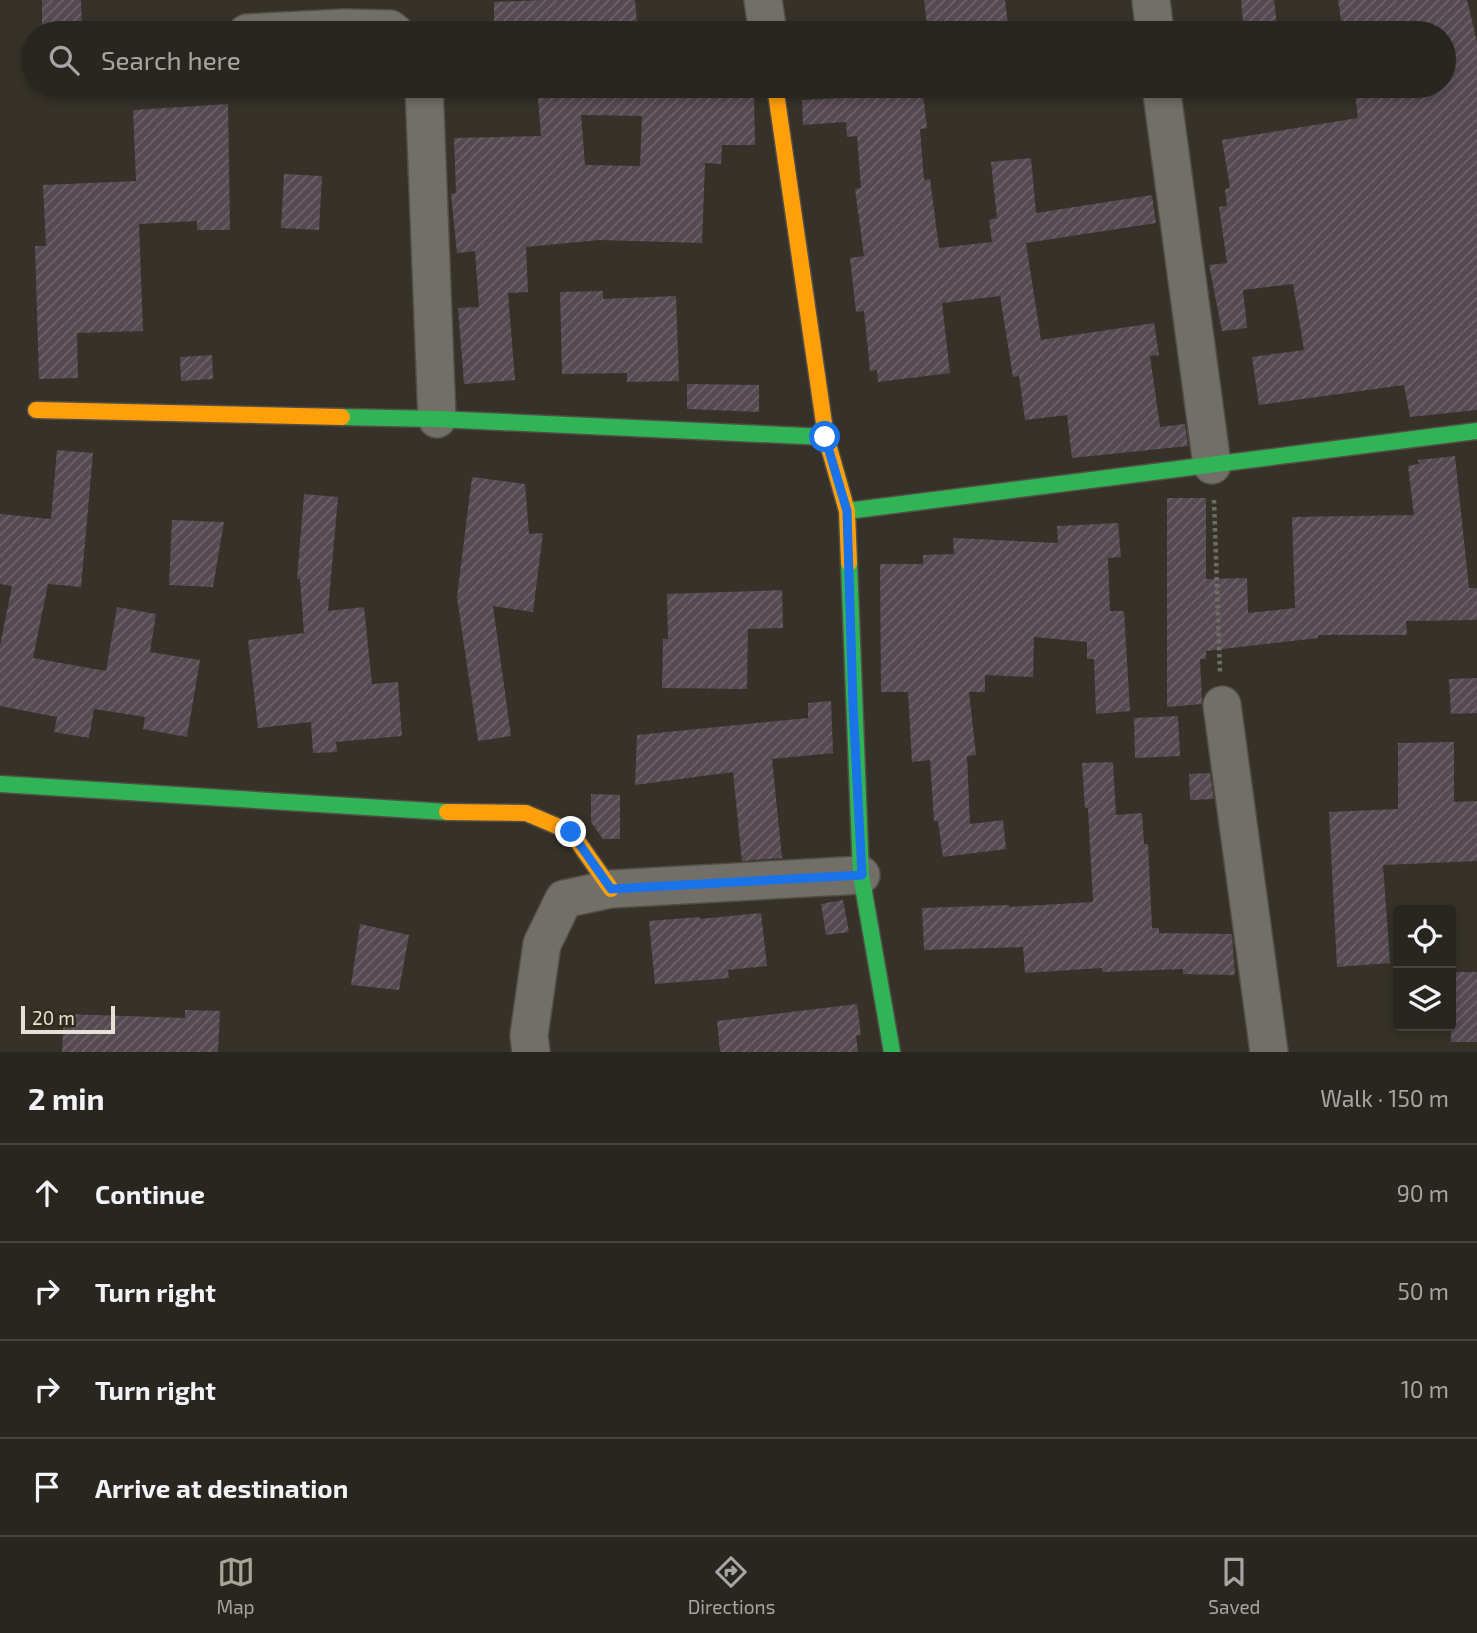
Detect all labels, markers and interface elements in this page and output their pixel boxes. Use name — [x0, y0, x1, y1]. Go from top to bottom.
search box — [21, 21, 1456, 98]
icon: search — [45, 41, 83, 79]
text: Search here — [101, 44, 241, 75]
route start — [809, 421, 840, 452]
route end — [555, 816, 586, 847]
map controls — [1393, 905, 1456, 1031]
button: locate — [1393, 905, 1456, 968]
button: layers — [1393, 968, 1456, 1031]
scale bar — [21, 1003, 116, 1035]
text: 20 m — [32, 1006, 75, 1029]
text: 2 min — [28, 1080, 105, 1116]
text: Walk · 150 m — [1320, 1084, 1449, 1112]
icon: ahead — [28, 1174, 66, 1212]
text: Continue — [95, 1178, 205, 1209]
text: 90 m — [1397, 1179, 1449, 1207]
icon: right — [28, 1272, 66, 1310]
text: Turn right — [95, 1276, 216, 1307]
text: 50 m — [1398, 1277, 1449, 1305]
icon: right — [28, 1370, 66, 1408]
text: Turn right — [95, 1374, 216, 1405]
text: 10 m — [1401, 1375, 1449, 1403]
icon: arrive — [28, 1468, 66, 1506]
text: Arrive at destination — [95, 1472, 348, 1503]
tab: Map — [217, 1553, 255, 1618]
tab: Directions — [688, 1553, 775, 1618]
tab: Saved — [1208, 1553, 1260, 1618]

